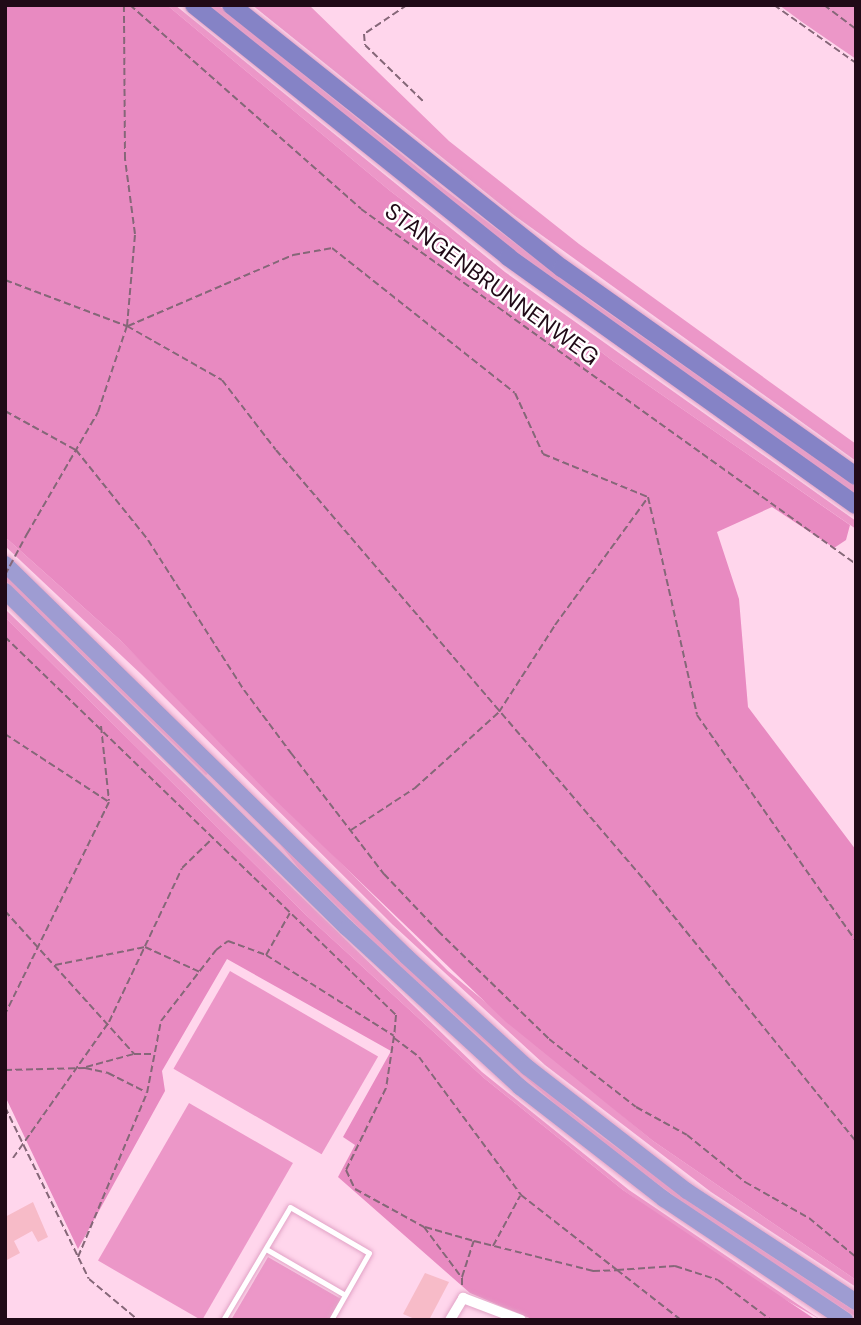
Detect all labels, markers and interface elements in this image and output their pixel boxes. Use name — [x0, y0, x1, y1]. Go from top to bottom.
street label: STANGENBRUNNENWEG — [380, 197, 604, 371]

